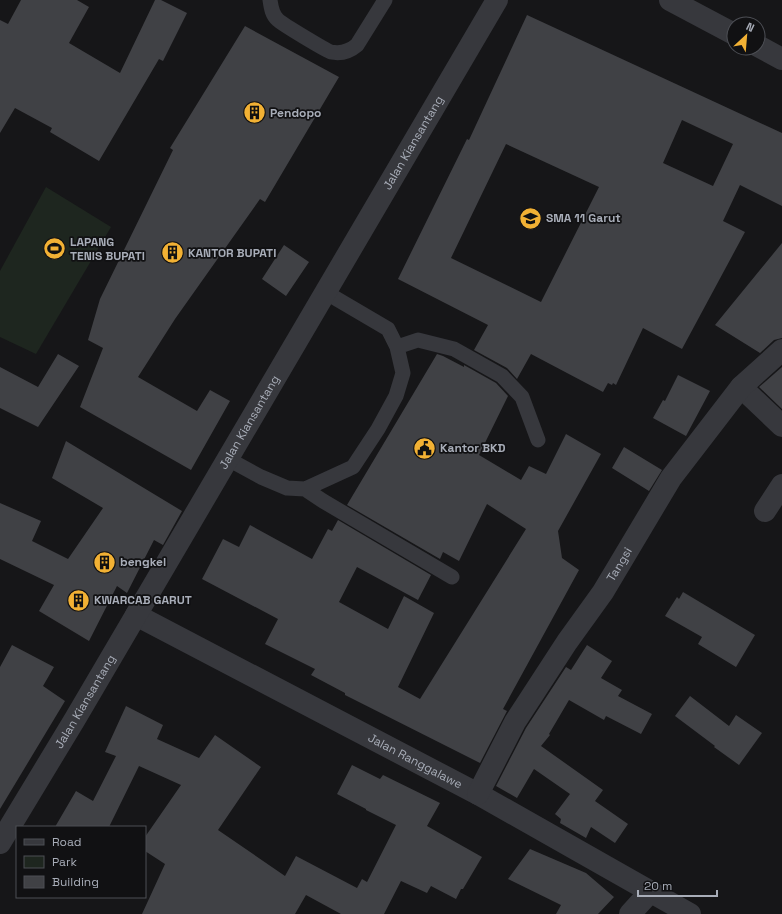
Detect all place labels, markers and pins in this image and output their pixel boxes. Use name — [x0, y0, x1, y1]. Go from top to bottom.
building icon: Pendopo — [242, 100, 268, 126]
place label: Pendopo — [270, 105, 321, 121]
school or university icon: SMA 11 Garut — [517, 205, 543, 231]
place label: SMA 11 Garut — [546, 210, 621, 226]
place label: LAPANG TENIS BUPATI — [70, 234, 145, 264]
sports icon: LAPANG TENIS BUPATI — [42, 236, 68, 262]
building icon: KANTOR BUPATI — [159, 240, 185, 266]
place label: KANTOR BUPATI — [188, 245, 276, 261]
public building icon: Kantor BKD — [411, 435, 437, 461]
place label: Kantor BKD — [440, 440, 506, 456]
building icon: bengkel — [91, 549, 117, 575]
place label: bengkel — [120, 554, 166, 570]
building icon: KWARCAB GARUT — [65, 587, 91, 613]
place label: KWARCAB GARUT — [94, 592, 192, 608]

